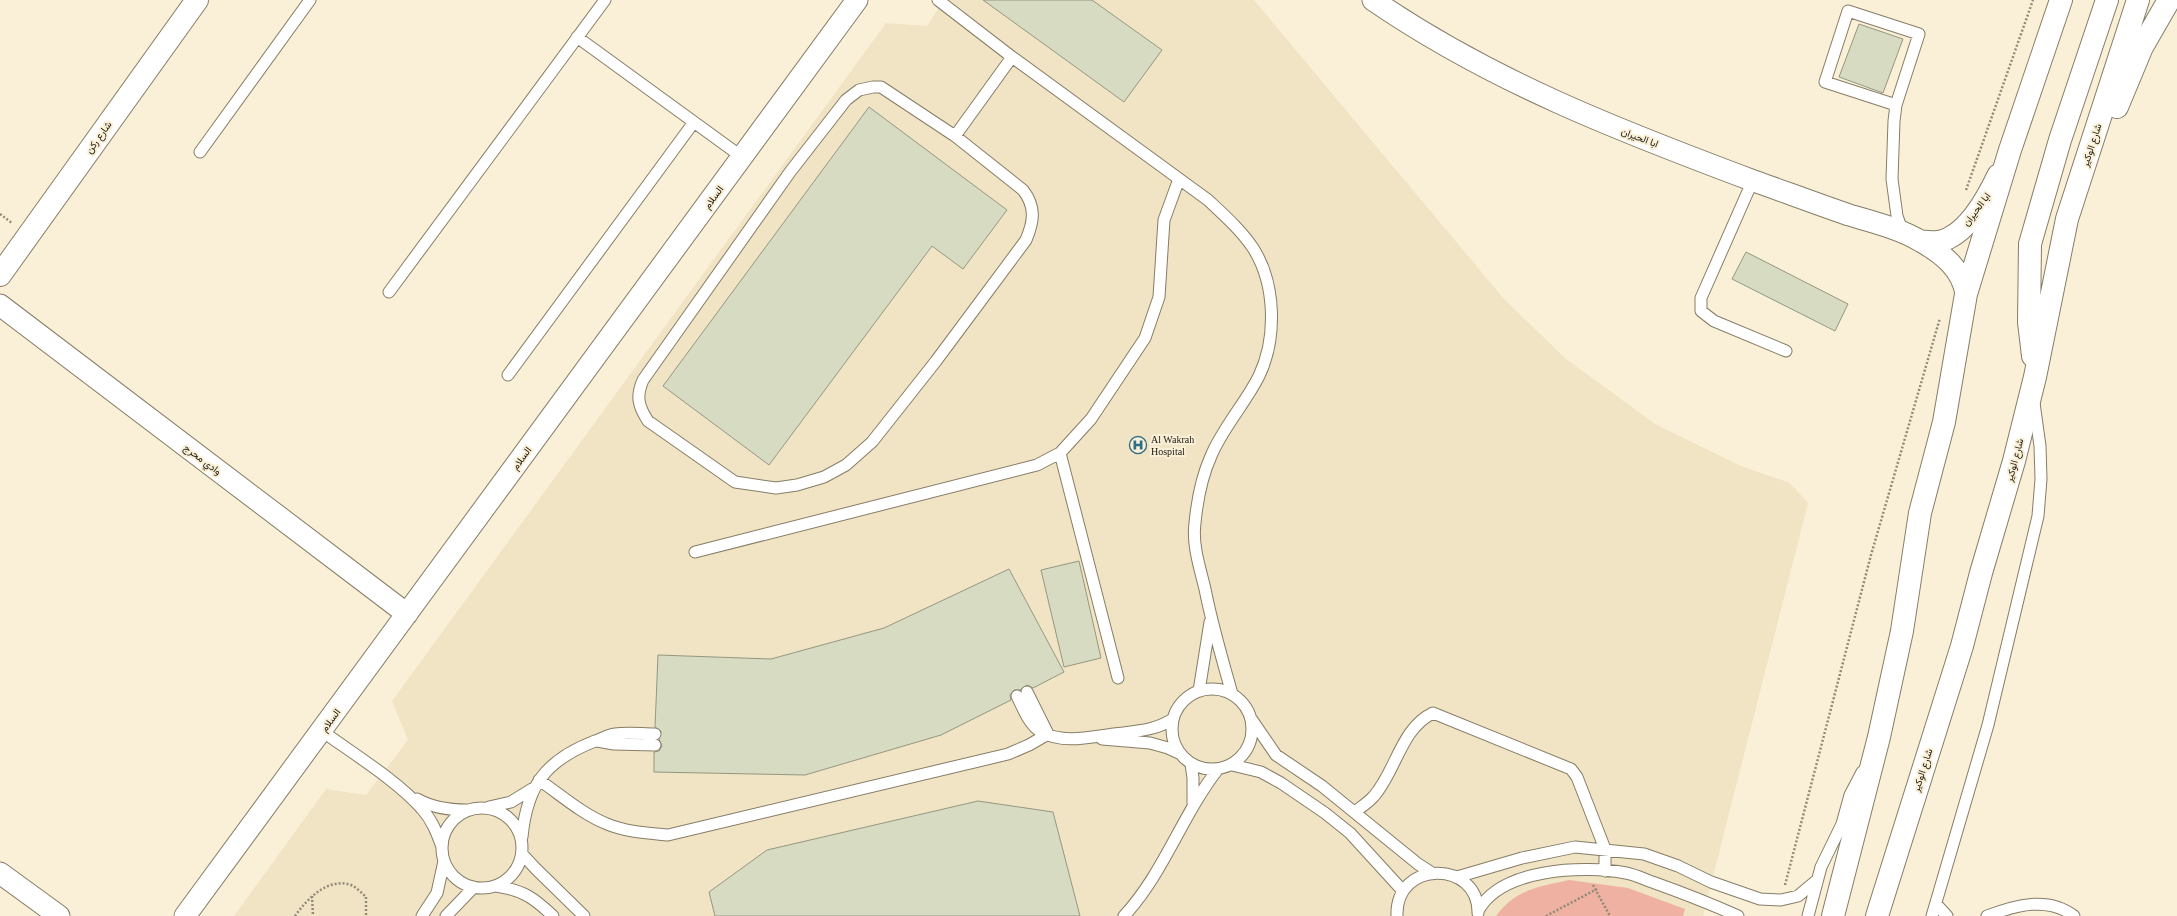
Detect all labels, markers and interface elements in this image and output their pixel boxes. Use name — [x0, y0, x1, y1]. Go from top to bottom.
street label: شارع ركن — [83, 119, 115, 156]
street label: شارع الوكير — [2079, 122, 2105, 169]
street label: ابا الحيران — [1619, 125, 1660, 150]
street label: السلام — [701, 184, 726, 211]
street label: ابا الحيران — [1960, 191, 1993, 229]
place label: Al Wakrah Hospital — [1151, 434, 1194, 457]
hospital icon: Al Wakrah Hospital — [1128, 435, 1148, 455]
street label: شارع الوكير — [2003, 437, 2027, 484]
street label: وادي محرج — [180, 442, 224, 479]
street label: السلام — [509, 445, 534, 472]
street label: السلام — [318, 707, 343, 734]
street label: شارع الوكير — [1910, 747, 1936, 794]

